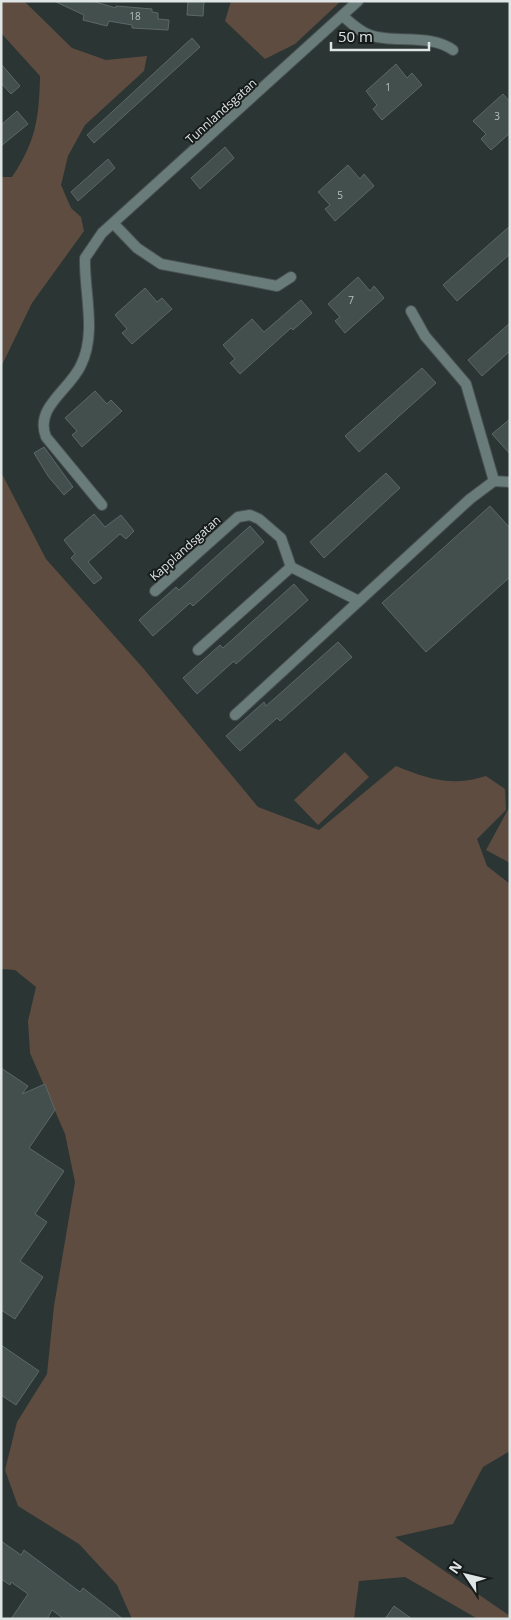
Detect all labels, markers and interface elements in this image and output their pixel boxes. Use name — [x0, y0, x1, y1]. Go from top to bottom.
house number: 18 — [129, 9, 141, 23]
scale bar — [331, 20, 428, 52]
text: 50 m — [338, 26, 373, 46]
street label: Tunnlandsgatan — [182, 74, 260, 148]
house number: 1 — [385, 80, 391, 94]
house number: 3 — [494, 109, 500, 123]
house number: 5 — [337, 188, 343, 202]
house number: 7 — [348, 293, 354, 307]
street label: Kapplandsgatan — [146, 511, 224, 585]
north arrow — [441, 1550, 491, 1600]
text: N — [444, 1557, 466, 1577]

